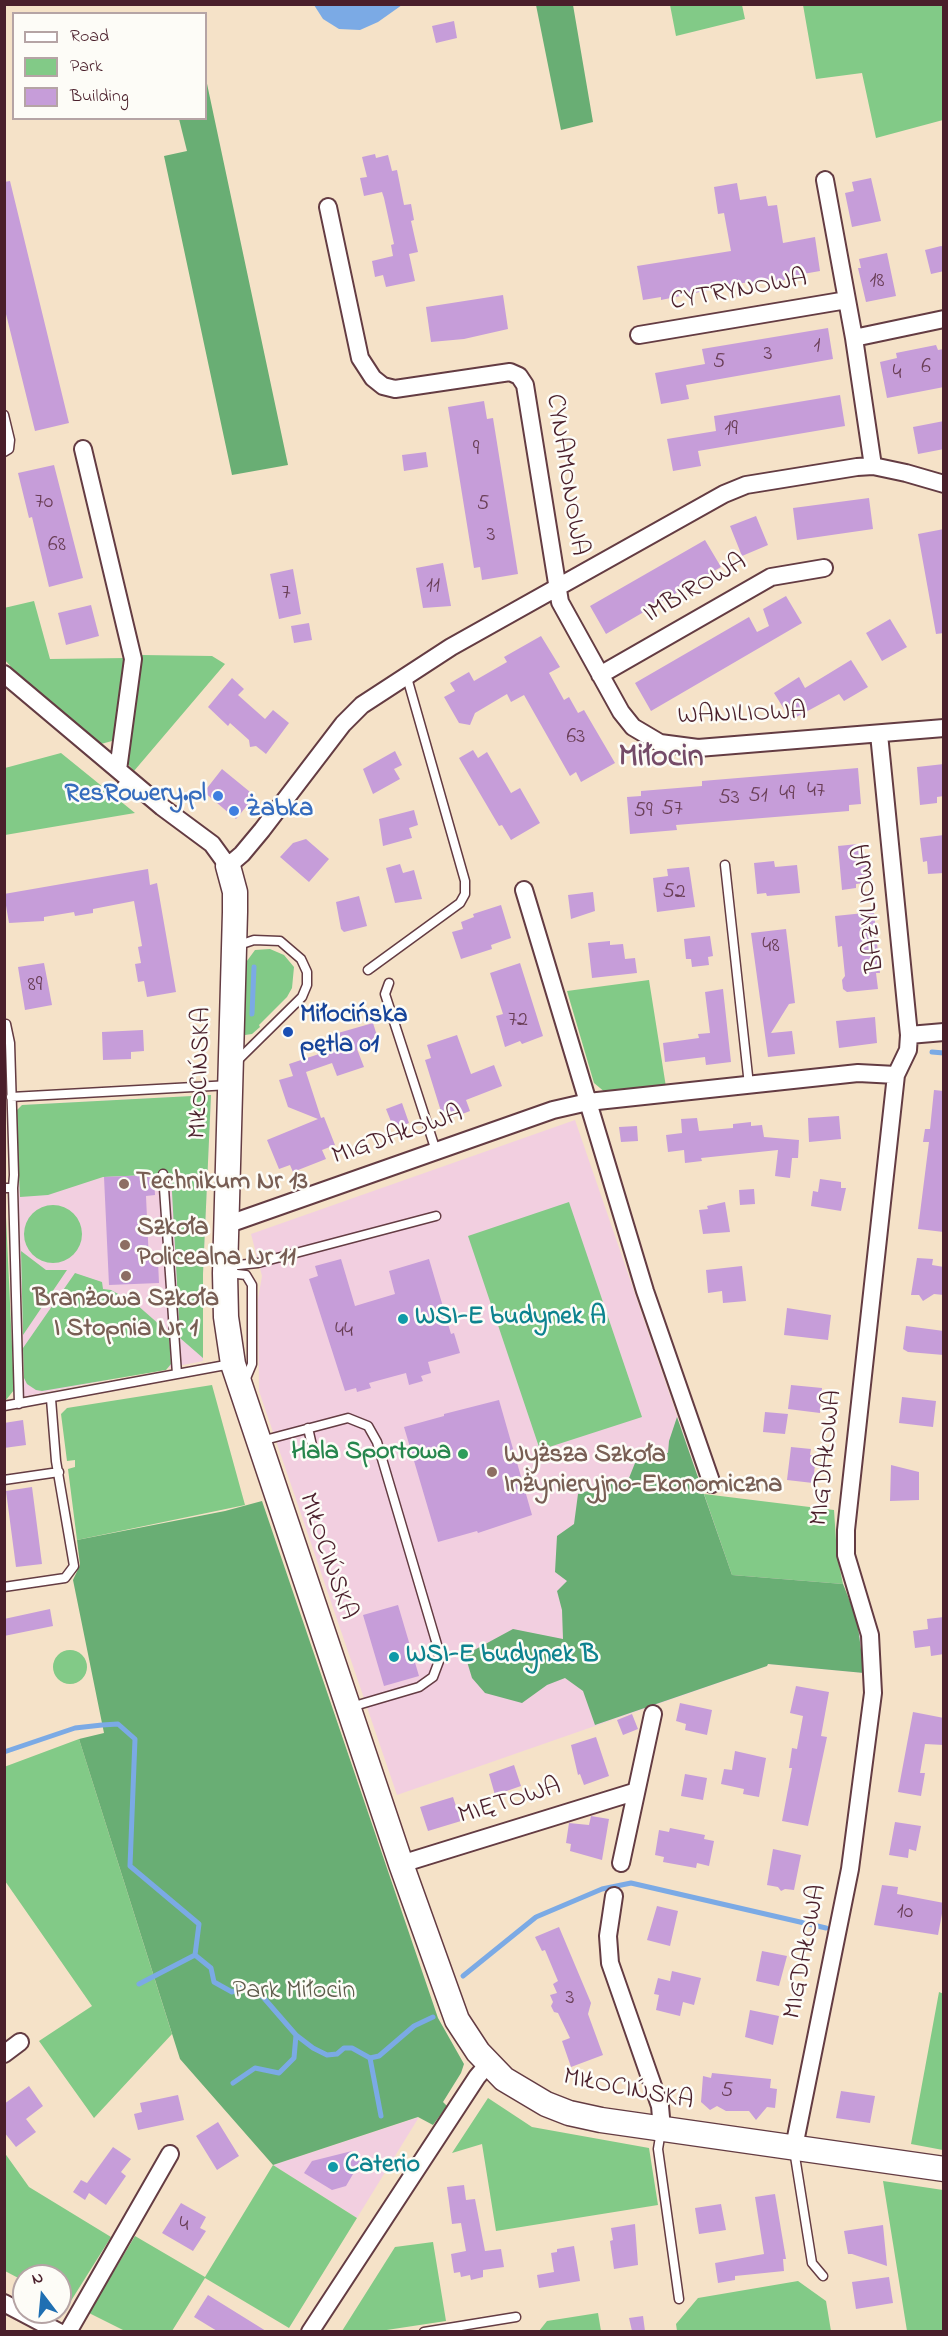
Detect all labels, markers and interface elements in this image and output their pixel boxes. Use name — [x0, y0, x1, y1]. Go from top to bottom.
legend — [12, 12, 207, 120]
text: Road — [70, 24, 109, 50]
text: Park — [70, 54, 103, 80]
text: Building — [70, 84, 129, 110]
street label: CYTRYNOWA — [668, 265, 810, 319]
house number: 18 — [869, 269, 885, 295]
house number: 1 — [814, 334, 820, 360]
house number: 3 — [763, 342, 773, 368]
house number: 5 — [713, 350, 725, 376]
house number: 6 — [921, 355, 931, 381]
house number: 4 — [892, 361, 902, 387]
street label: CYNAMONOWA — [537, 392, 593, 558]
house number: 19 — [724, 417, 738, 443]
house number: 9 — [473, 437, 479, 463]
house number: 70 — [35, 490, 53, 516]
house number: 5 — [477, 492, 489, 518]
house number: 3 — [486, 523, 496, 549]
house number: 68 — [48, 533, 66, 559]
street label: IMBIROWA — [639, 548, 753, 632]
house number: 11 — [426, 574, 440, 600]
house number: 7 — [281, 581, 291, 607]
street label: WANILIOWA — [677, 698, 807, 734]
house number: 63 — [567, 725, 585, 751]
district label: Miłocin — [619, 741, 703, 779]
house number: 47 — [807, 779, 825, 805]
place label: ResRowery.pl — [65, 780, 206, 812]
house number: 49 — [779, 782, 795, 808]
house number: 51 — [748, 784, 768, 810]
house number: 53 — [718, 786, 740, 812]
marker: ResRowery.pl — [211, 789, 225, 803]
place label: Żabka — [246, 795, 313, 827]
house number: 57 — [661, 797, 683, 823]
house number: 59 — [633, 799, 653, 825]
marker: Żabka — [227, 804, 241, 818]
street label: BAZYLIOWA — [849, 842, 893, 974]
house number: 52 — [662, 880, 686, 906]
house number: 48 — [762, 934, 780, 960]
house number: 89 — [28, 973, 42, 999]
place label: Miłocińska pętla 01 — [300, 1001, 408, 1062]
street label: MIŁOCIŃSKA — [184, 1007, 220, 1139]
house number: 72 — [508, 1008, 528, 1034]
marker: Miłocińska pętla 01 — [281, 1025, 295, 1039]
street label: MIGDAŁOWA — [329, 1100, 467, 1174]
place label: Technikum Nr 13 — [136, 1168, 308, 1200]
marker: Technikum Nr 13 — [117, 1177, 131, 1191]
place label: Szkoła Policealna Nr 11 — [137, 1214, 296, 1276]
marker: Szkoła Policealna Nr 11 — [118, 1238, 132, 1252]
marker: Branżowa Szkoła I Stopnia Nr 1 — [119, 1269, 133, 1283]
place label: Branżowa Szkoła I Stopnia Nr 1 — [33, 1285, 219, 1346]
place label: WSI-E budynek A — [415, 1303, 606, 1335]
marker: WSI-E budynek A — [396, 1312, 410, 1326]
house number: 44 — [335, 1319, 353, 1345]
street label: MIGDAŁOWA — [805, 1389, 851, 1527]
place label: Hala Sportowa — [291, 1438, 451, 1470]
place label: Wyższa Szkoła Inżynieryjno-Ekonomiczna — [504, 1441, 782, 1502]
marker: Hala Sportowa — [456, 1447, 470, 1461]
marker: Wyższa Szkoła Inżynieryjno-Ekonomiczna — [485, 1465, 499, 1479]
street label: MIŁOCIŃSKA — [290, 1490, 362, 1624]
place label: WSI-E budynek B — [406, 1641, 598, 1673]
marker: WSI-E budynek B — [387, 1650, 401, 1664]
street label: MIĘTOWA — [455, 1773, 565, 1833]
street label: MIGDAŁOWA — [779, 1882, 835, 2022]
house number: 10 — [897, 1900, 913, 1926]
park label: Park Miłocin — [233, 1977, 355, 2009]
house number: 3 — [565, 1986, 575, 2012]
street label: MIŁOCIŃSKA — [560, 2063, 696, 2119]
house number: 5 — [721, 2079, 733, 2105]
place label: Caterio — [345, 2151, 420, 2183]
marker: Caterio — [326, 2160, 340, 2174]
house number: 4 — [179, 2213, 189, 2239]
north arrow — [12, 2264, 72, 2324]
text: N — [29, 2266, 46, 2292]

